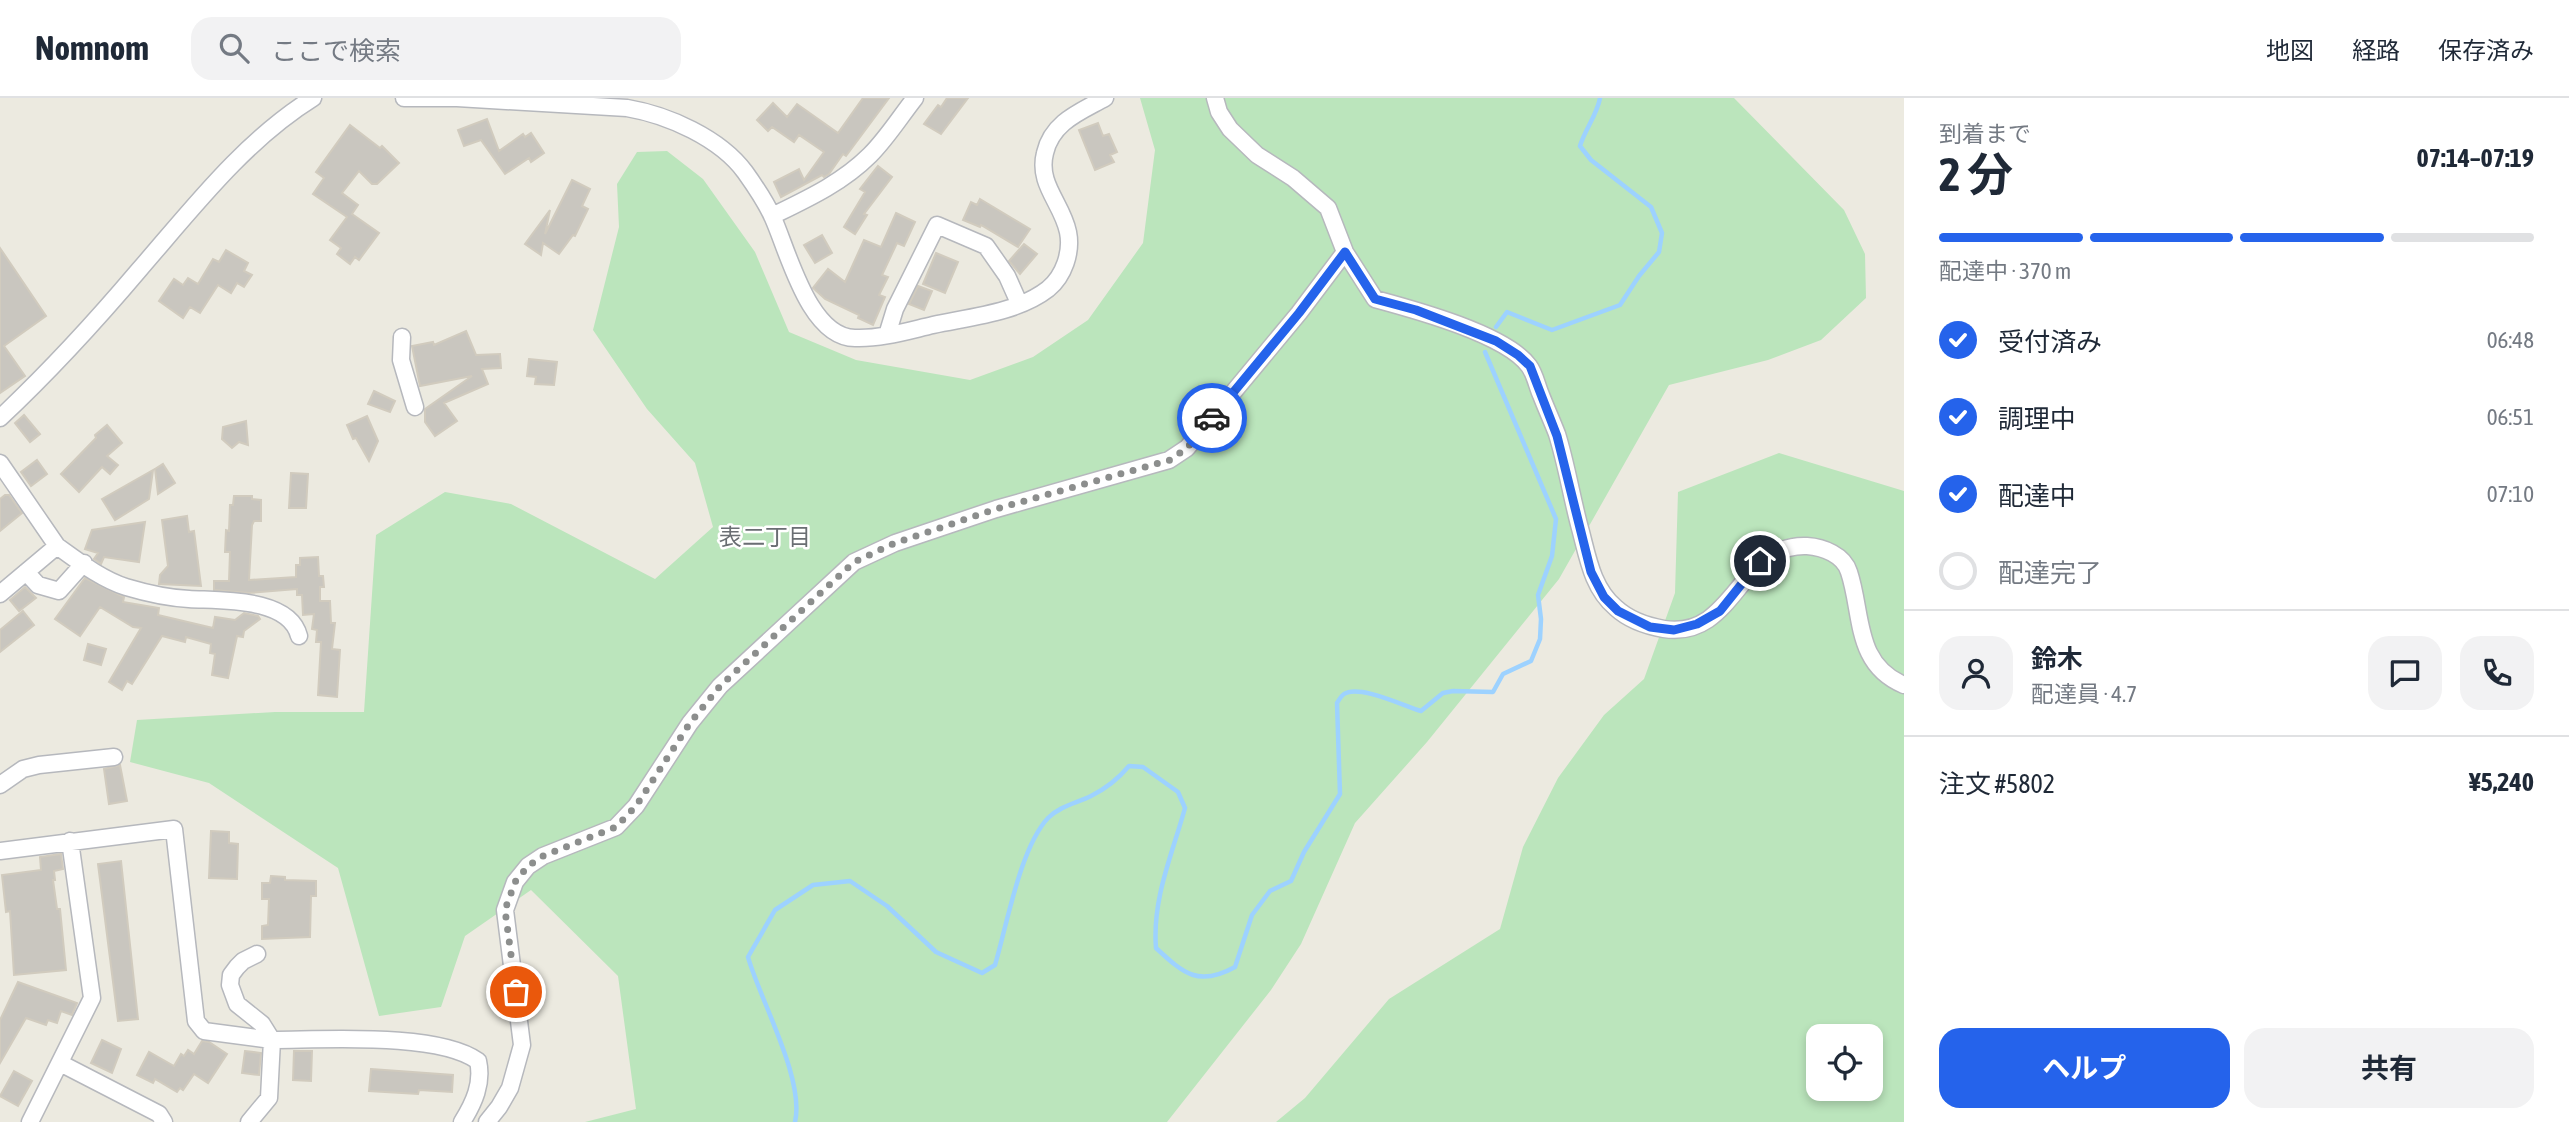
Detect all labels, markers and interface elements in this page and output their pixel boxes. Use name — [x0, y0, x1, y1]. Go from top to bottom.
search box — [191, 17, 681, 80]
text: Nomnom — [35, 29, 149, 67]
icon: search — [215, 29, 253, 67]
text: ここで検索 — [271, 36, 401, 66]
text: 地図 — [2266, 37, 2314, 64]
text: 経路 — [2352, 37, 2400, 64]
text: 保存済み — [2438, 37, 2534, 64]
text: 到着まで — [1939, 121, 2031, 147]
text: 07:14–07:19 — [2417, 143, 2534, 173]
text: 2 分 — [1939, 148, 2013, 201]
text: 配達中 · 370 m — [1939, 258, 2071, 284]
icon: check — [1939, 321, 1977, 359]
text: 受付済み — [1998, 327, 2102, 357]
text: 06:48 — [2487, 327, 2534, 353]
courier — [1177, 383, 1247, 453]
icon: check — [1939, 398, 1977, 436]
icon: car — [1193, 399, 1231, 437]
text: 調理中 — [1998, 404, 2076, 434]
text: 06:51 — [2487, 404, 2534, 430]
icon: check — [1939, 475, 1977, 513]
text: 配達中 — [1998, 481, 2076, 511]
text: 07:10 — [2487, 481, 2534, 507]
district label: 表二丁目 — [719, 524, 811, 550]
pin — [1730, 531, 1790, 591]
icon: home — [1741, 542, 1779, 580]
text: 配達完了 — [1998, 558, 2102, 588]
button: person — [1939, 636, 2013, 710]
button: chat — [2368, 636, 2442, 710]
button: phone — [2460, 636, 2534, 710]
text: 鈴木 — [2031, 644, 2083, 674]
text: 配達員 · 4.7 — [2031, 681, 2137, 707]
text: ¥5,240 — [2469, 767, 2534, 797]
text: 注文 #5802 — [1939, 769, 2055, 799]
pin — [486, 962, 546, 1022]
icon: bag — [497, 973, 535, 1011]
map controls — [1806, 1024, 1883, 1101]
button: locate — [1806, 1024, 1883, 1101]
button: ヘルプ — [1939, 1028, 2230, 1108]
button: 共有 — [2244, 1028, 2534, 1108]

